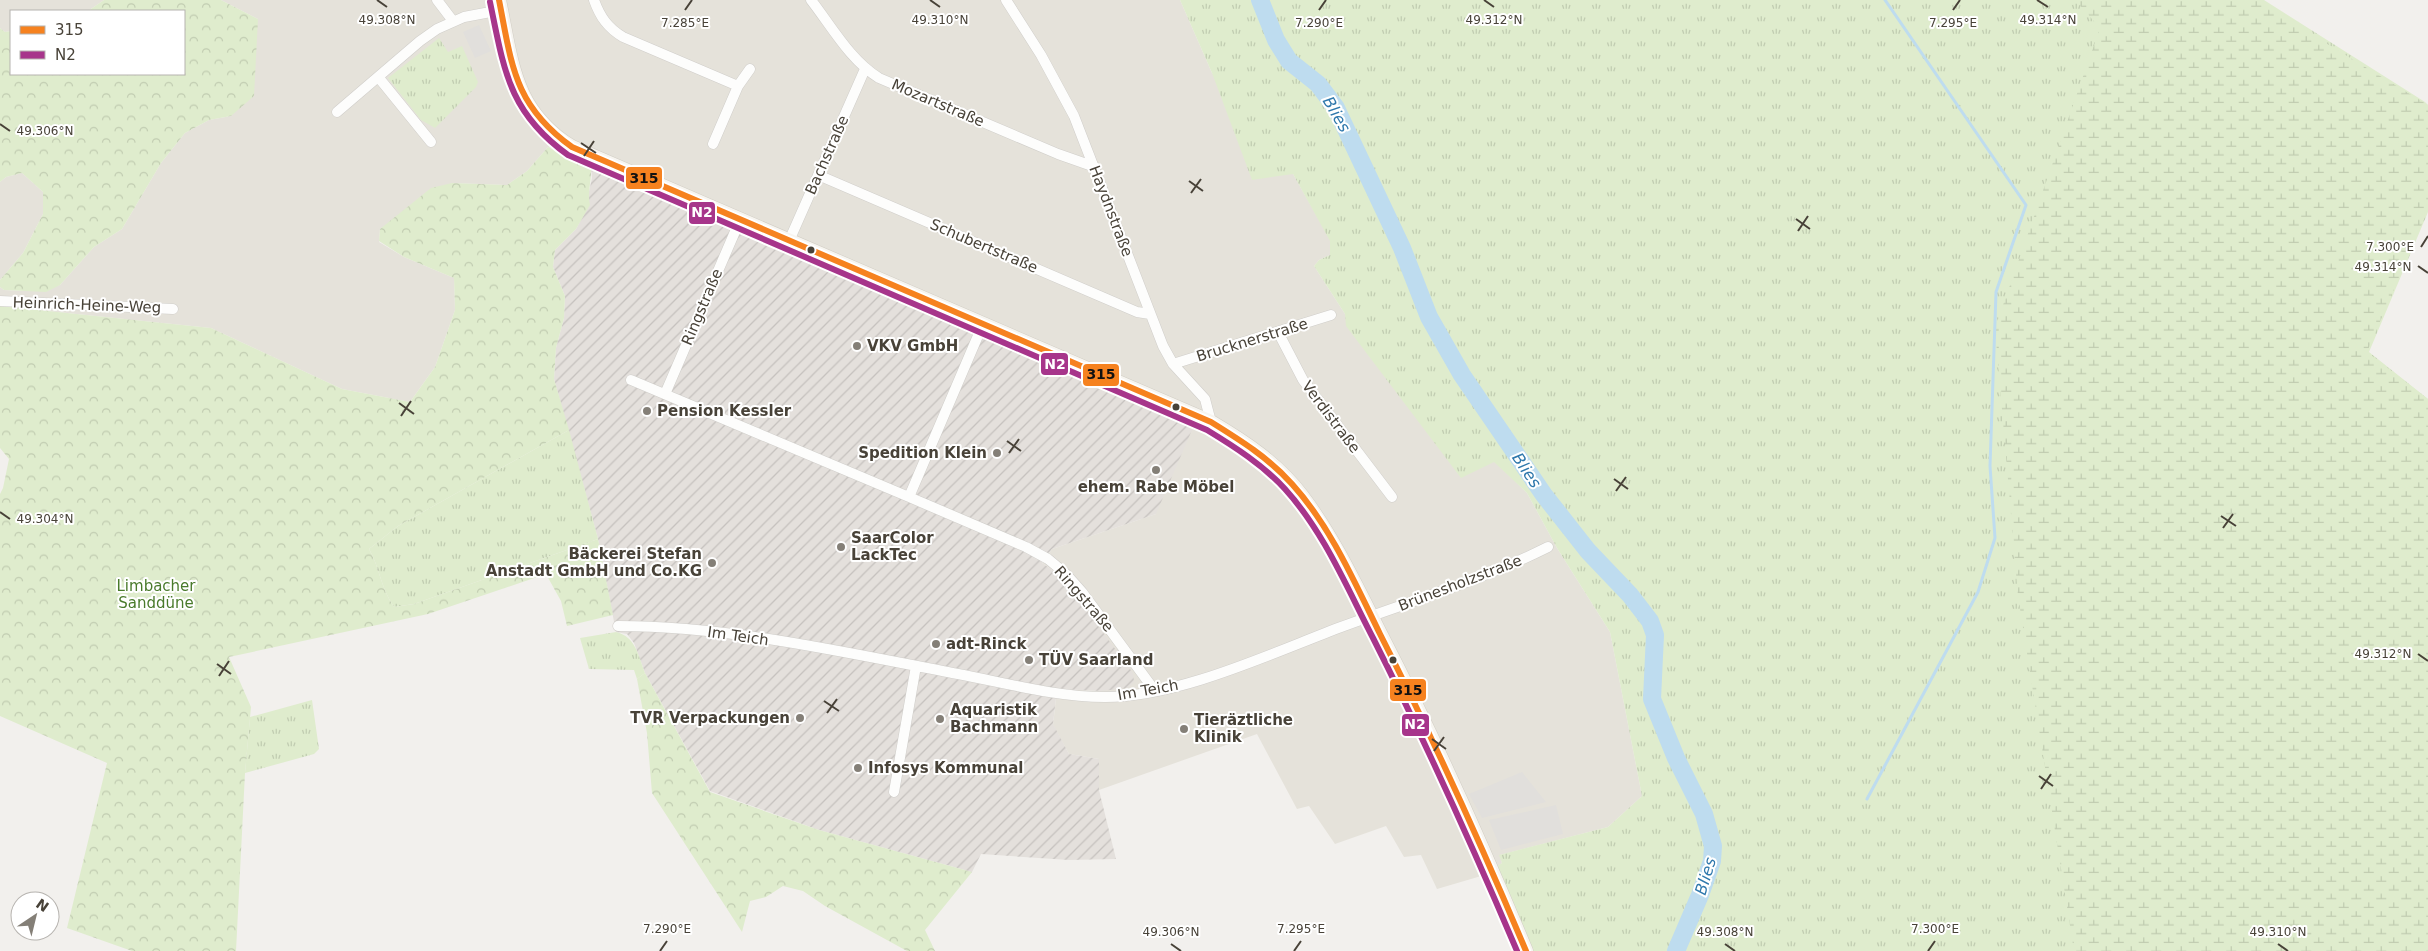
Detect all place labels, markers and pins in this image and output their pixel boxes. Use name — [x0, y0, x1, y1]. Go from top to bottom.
unlabelled marker — [806, 245, 816, 255]
place label: VKV GmbH — [867, 337, 958, 355]
marker: VKV GmbH — [851, 340, 863, 352]
place label: Pension Kessler — [657, 402, 792, 420]
unlabelled marker — [1171, 402, 1181, 412]
marker: Pension Kessler — [641, 405, 653, 417]
place label: Spedition Klein — [858, 444, 987, 462]
marker: Spedition Klein — [991, 447, 1003, 459]
marker: ehem. Rabe Möbel — [1150, 464, 1162, 476]
place label: ehem. Rabe Möbel — [1078, 478, 1234, 496]
place label: SaarColor LackTec — [851, 529, 934, 564]
marker: SaarColor LackTec — [835, 541, 847, 553]
place label: Bäckerei Stefan Anstadt GmbH und Co.KG — [486, 545, 702, 580]
marker: Bäckerei Stefan Anstadt GmbH und Co.KG — [706, 557, 718, 569]
place label: adt-Rinck — [946, 635, 1028, 653]
marker: adt-Rinck — [930, 638, 942, 650]
place label: TÜV Saarland — [1039, 650, 1153, 669]
marker: TÜV Saarland — [1023, 654, 1035, 666]
unlabelled marker — [1388, 655, 1398, 665]
place label: Aquaristik Bachmann — [950, 701, 1038, 736]
place label: TVR Verpackungen — [630, 709, 790, 727]
place label: Tieräztliche Klinik — [1194, 711, 1293, 746]
marker: TVR Verpackungen — [794, 712, 806, 724]
marker: Aquaristik Bachmann — [934, 713, 946, 725]
marker: Tieräztliche Klinik — [1178, 723, 1190, 735]
place label: Infosys Kommunal — [868, 759, 1024, 777]
marker: Infosys Kommunal — [852, 762, 864, 774]

